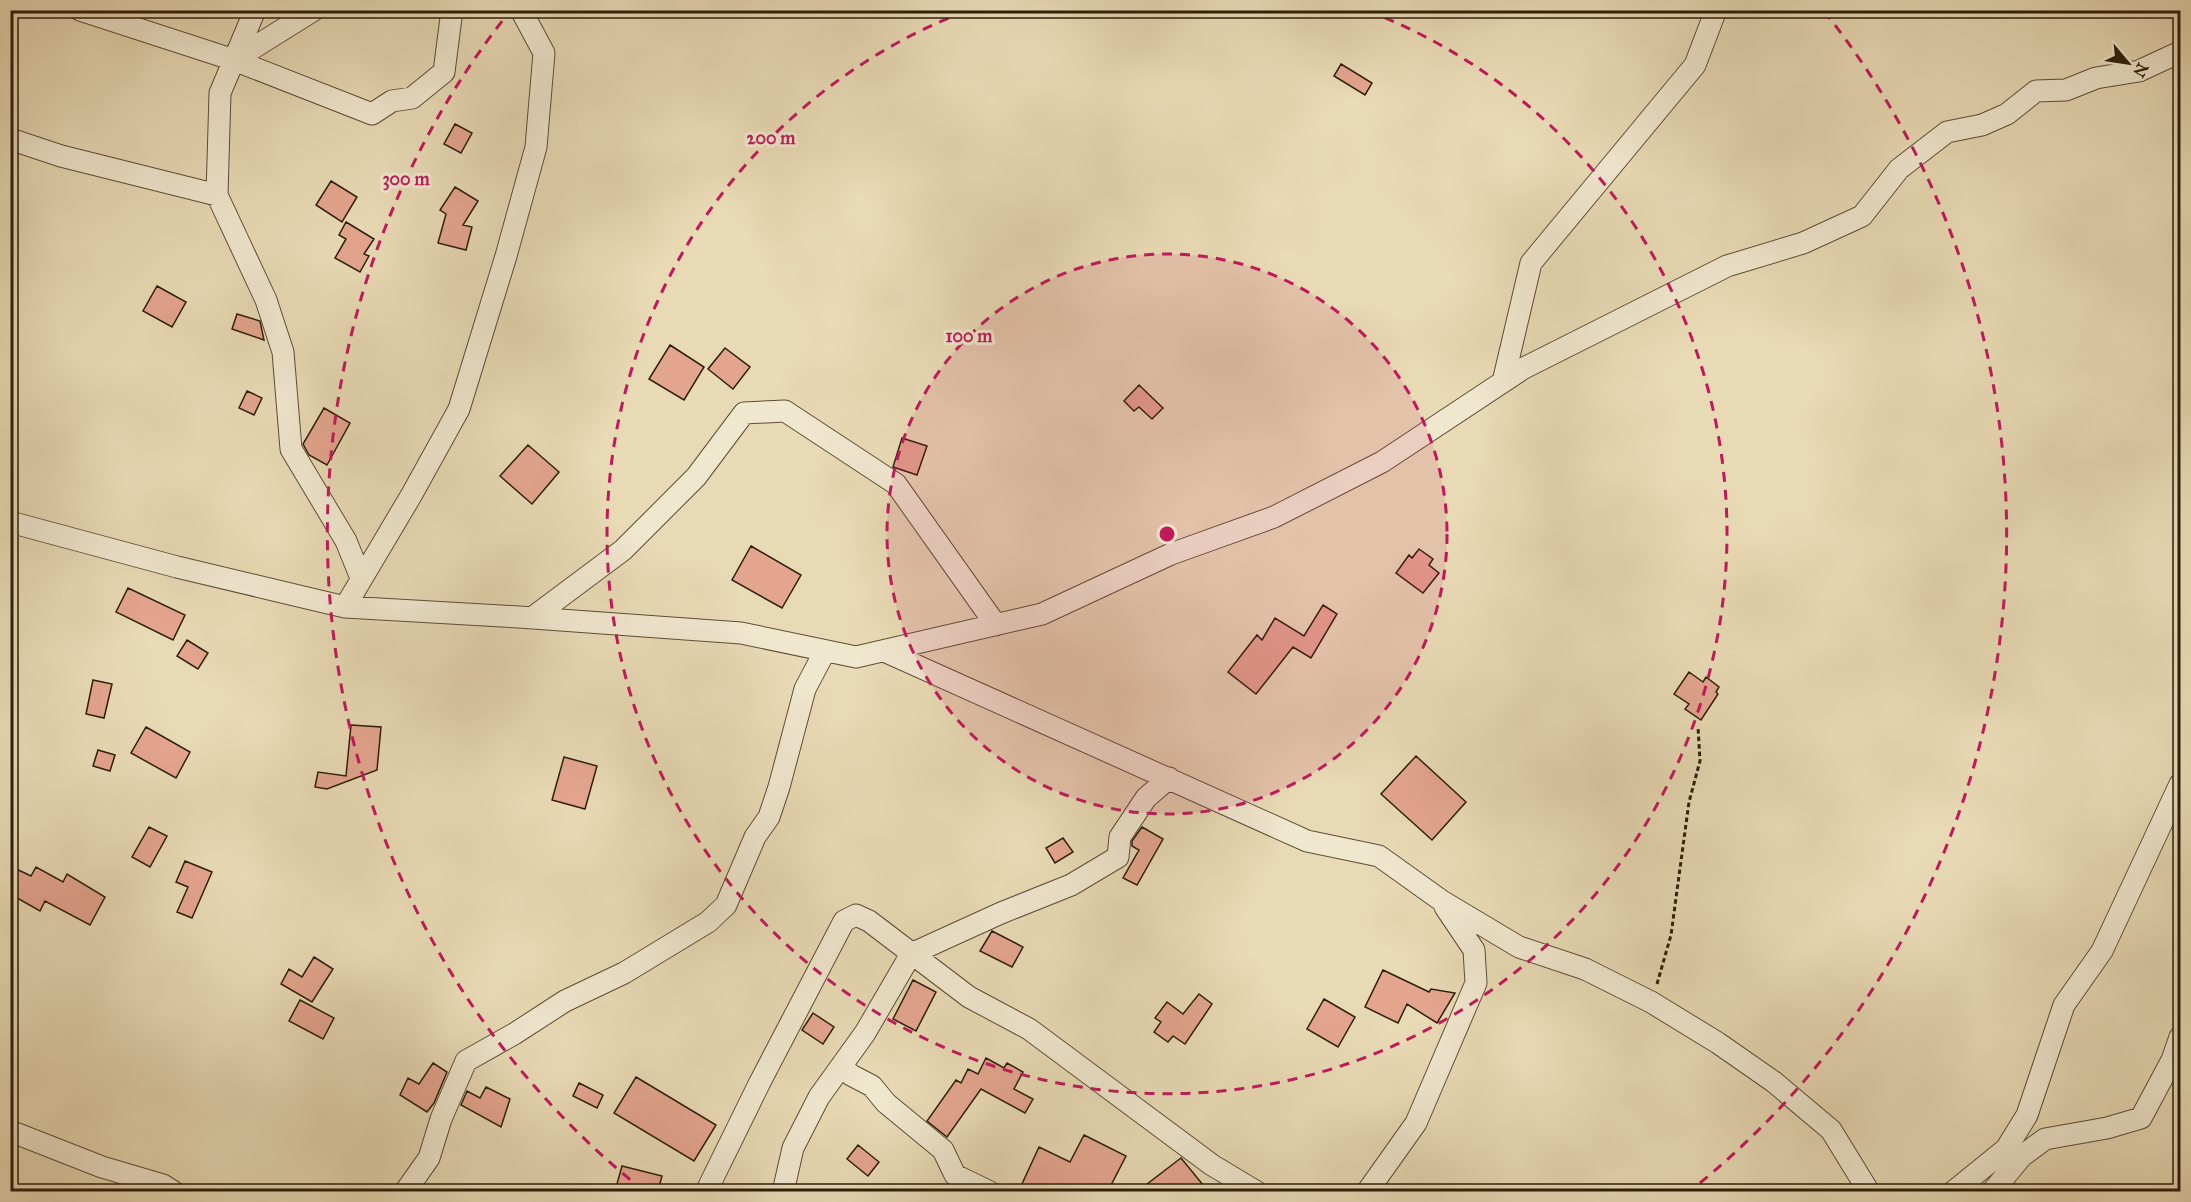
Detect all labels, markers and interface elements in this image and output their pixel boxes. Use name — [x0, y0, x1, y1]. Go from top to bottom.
north arrow — [2098, 33, 2158, 93]
text: N — [2129, 59, 2152, 81]
text: 200 m — [747, 127, 796, 149]
text: 300 m — [382, 168, 430, 191]
text: 100 m — [946, 325, 993, 347]
centre of rings — [1157, 524, 1177, 544]

